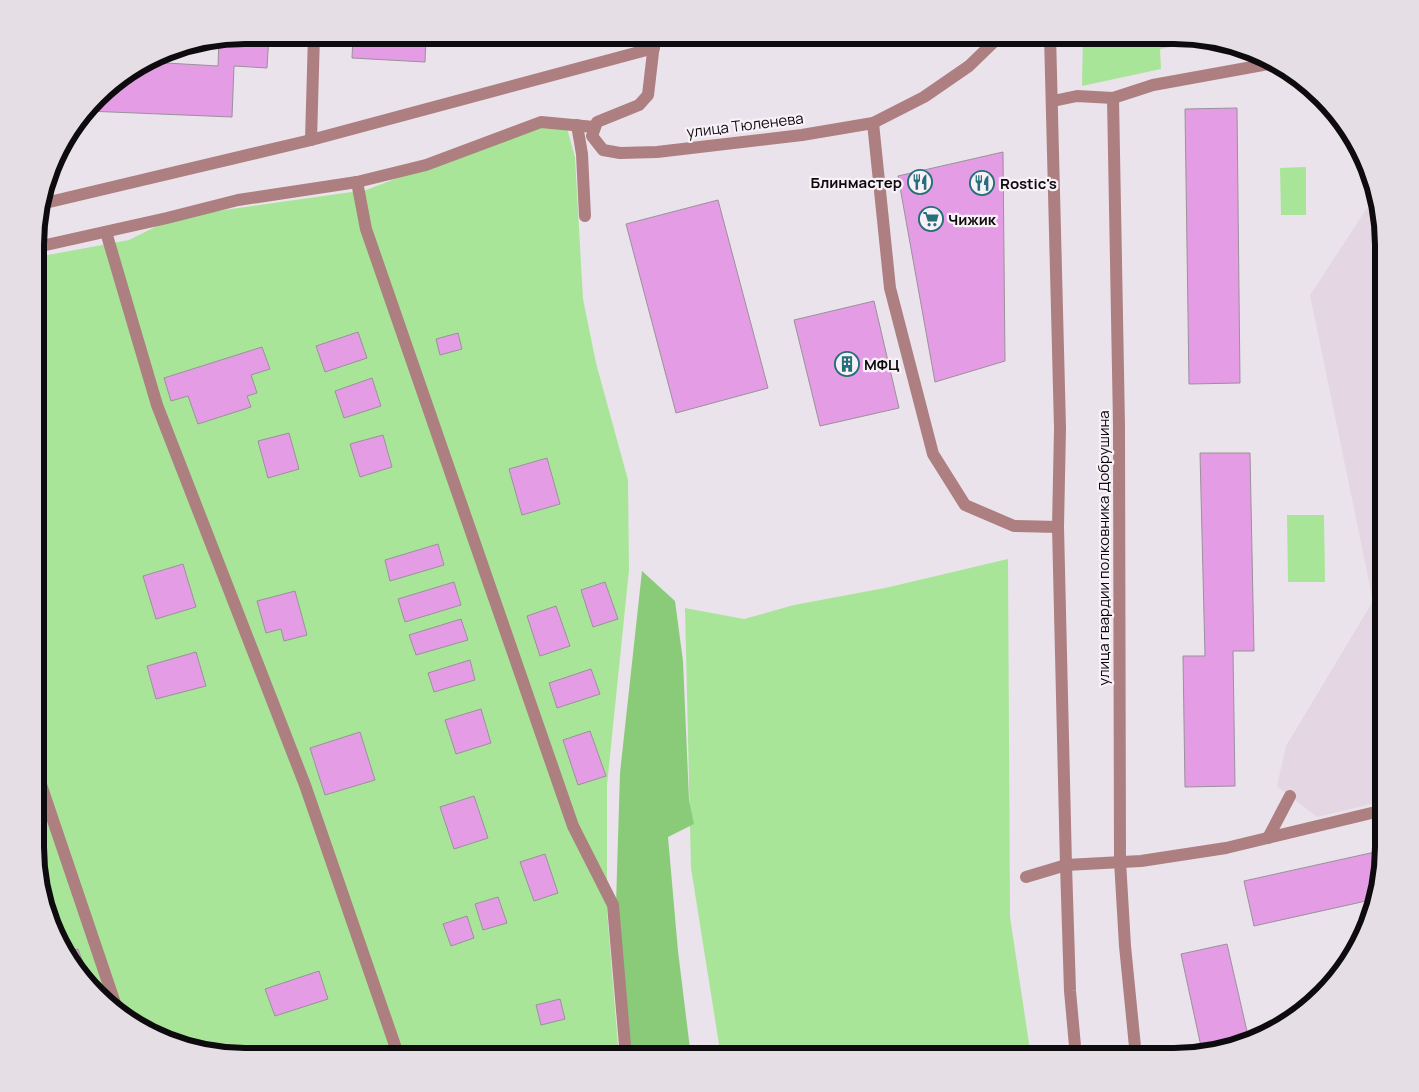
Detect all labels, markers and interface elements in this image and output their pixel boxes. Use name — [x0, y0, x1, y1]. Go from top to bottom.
street label: улица Тюленева — [685, 107, 805, 143]
restaurant icon: Блинмастер — [907, 169, 933, 195]
restaurant icon: Rostic's — [969, 170, 995, 196]
place label: Блинмастер — [811, 172, 902, 193]
place label: Rostic's — [1000, 173, 1057, 194]
supermarket icon: Чижик — [918, 206, 944, 232]
place label: Чижик — [948, 209, 997, 230]
building icon: МФЦ — [834, 351, 860, 377]
place label: МФЦ — [864, 354, 900, 375]
street label: улица гвардии полковника Добрушина — [1093, 410, 1114, 686]

